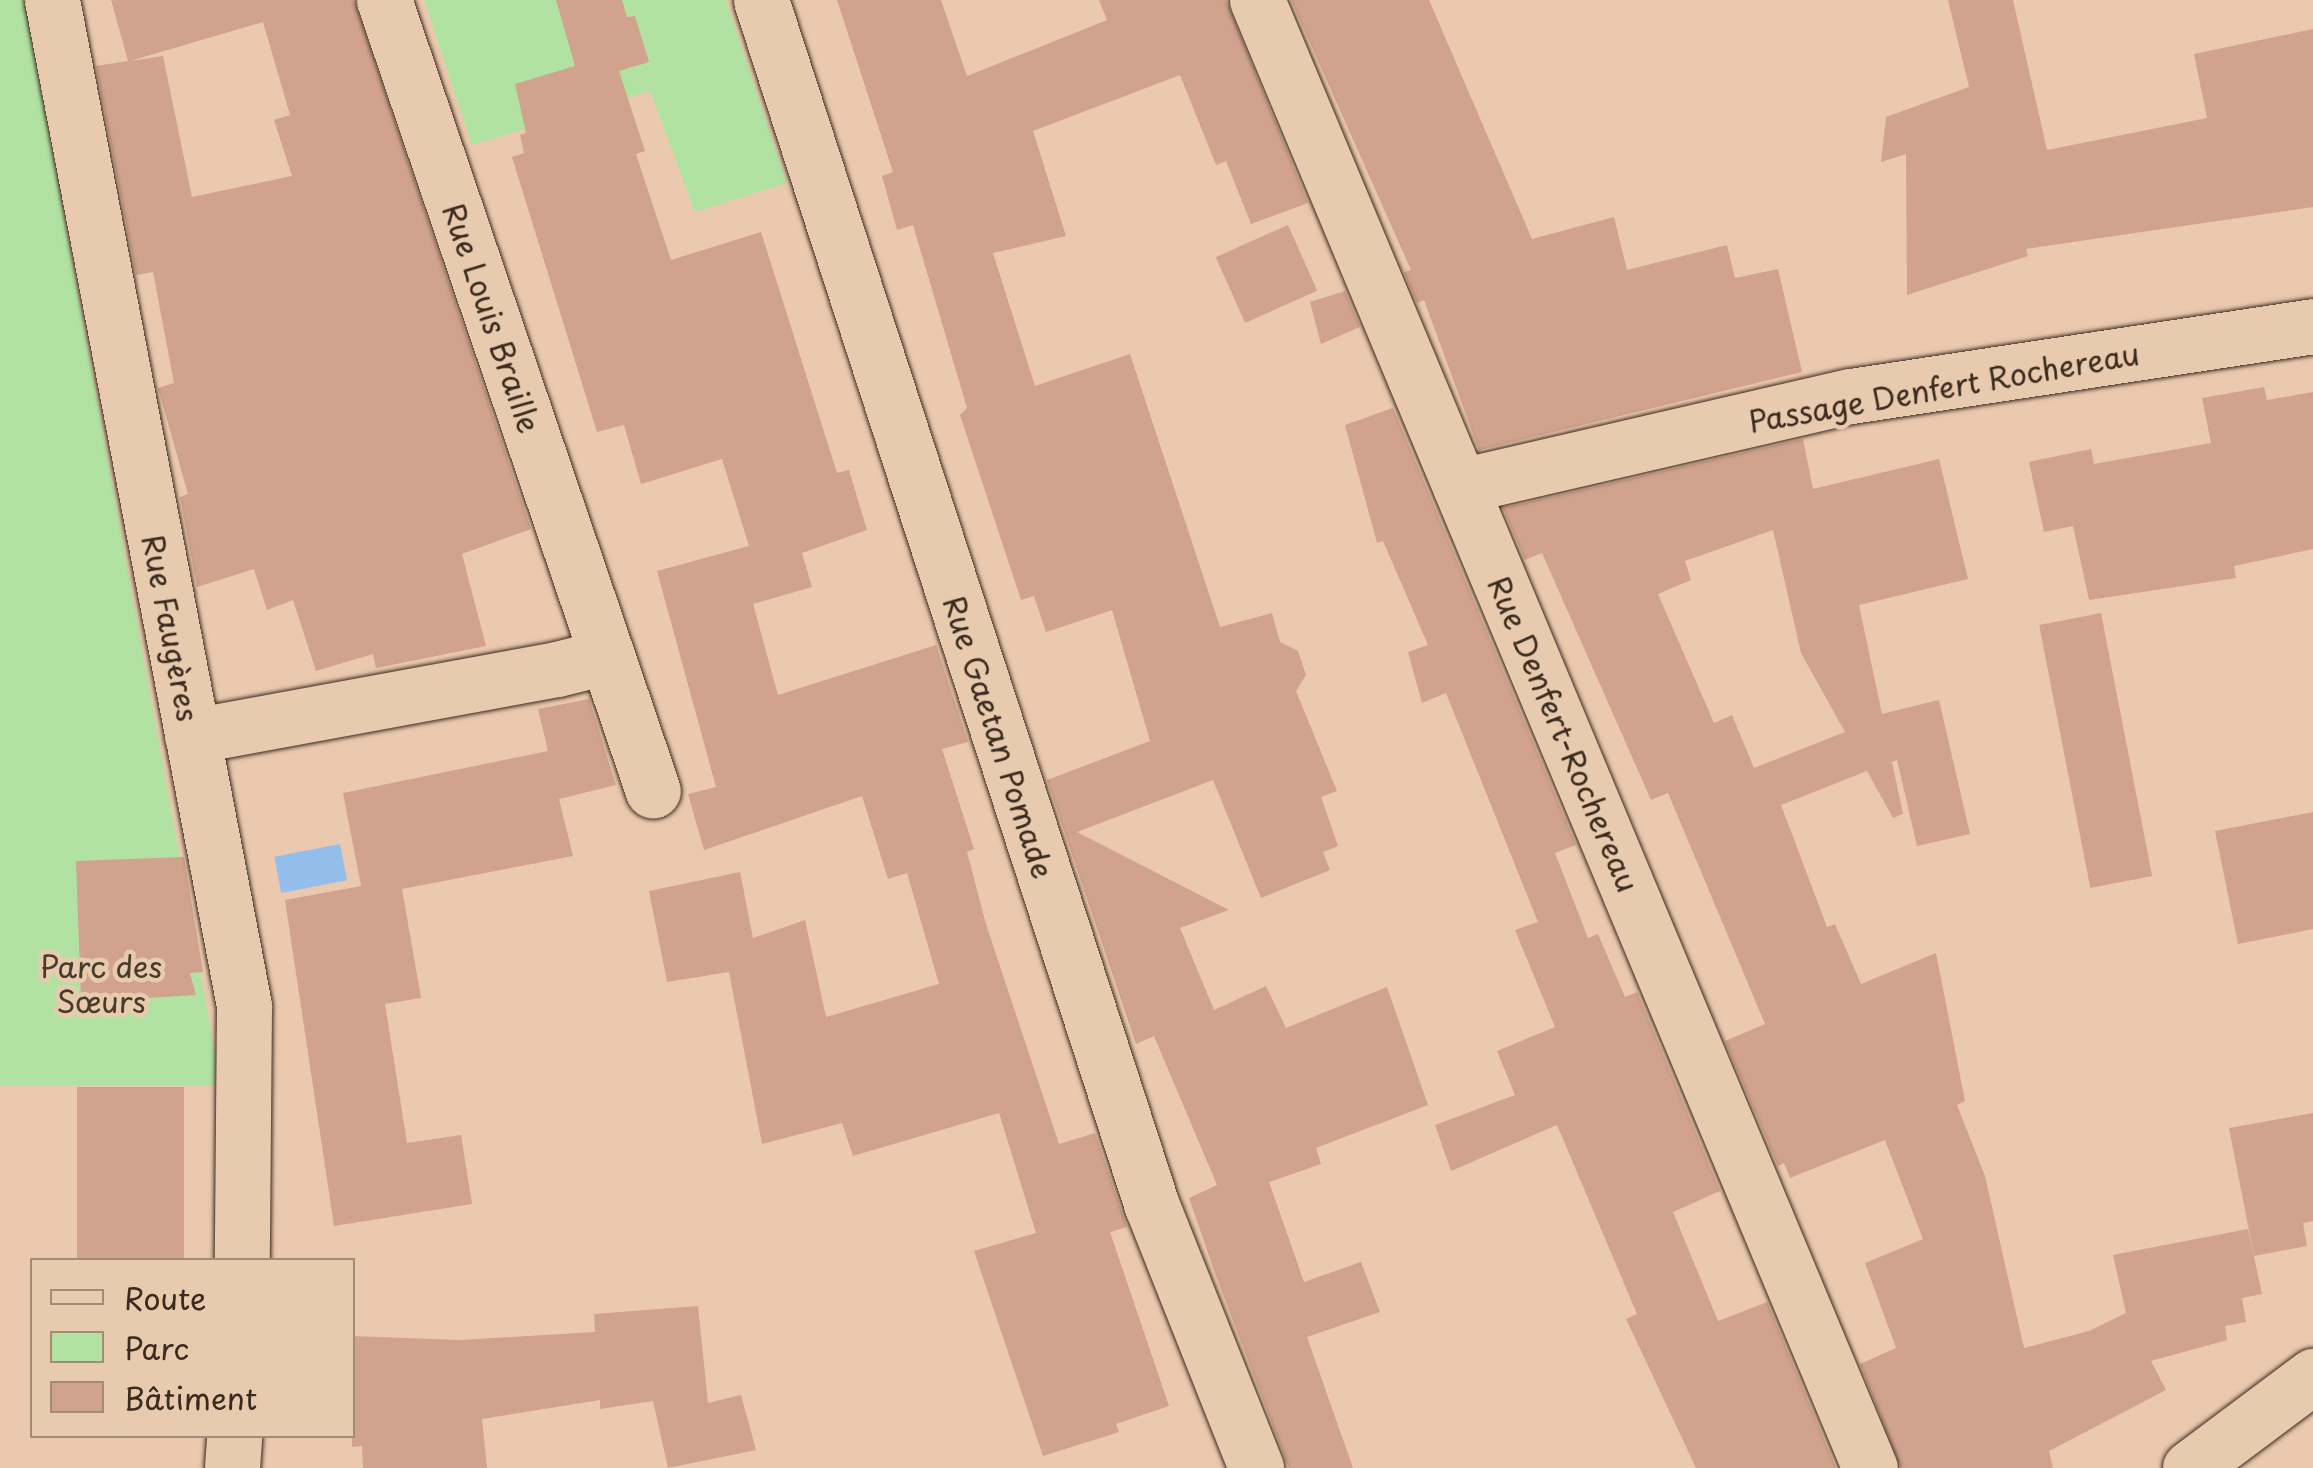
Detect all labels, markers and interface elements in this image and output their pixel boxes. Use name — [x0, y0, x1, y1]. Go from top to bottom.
street label: Rue Louis Braille — [436, 198, 548, 438]
street label: Passage Denfert Rochereau — [1745, 335, 2143, 439]
street label: Rue Faugères — [135, 530, 207, 726]
street label: Rue Denfert-Rochereau — [1481, 569, 1647, 899]
street label: Rue Gaetan Pomade — [936, 590, 1062, 884]
park label: Parc des Sœurs — [40, 948, 162, 1018]
legend — [30, 1258, 355, 1438]
text: Route — [124, 1275, 206, 1320]
text: Parc — [124, 1325, 189, 1370]
text: Bâtiment — [124, 1375, 257, 1420]

